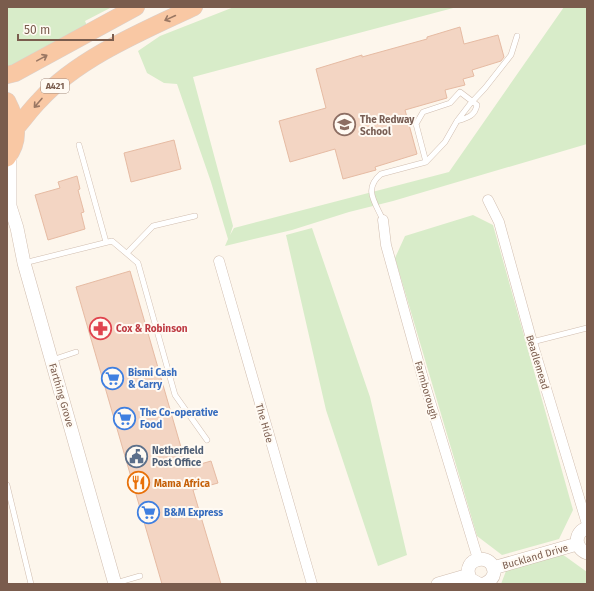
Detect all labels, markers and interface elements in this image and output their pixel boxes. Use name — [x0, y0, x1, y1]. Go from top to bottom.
one-way arrow — [164, 15, 176, 22]
scale bar — [18, 16, 113, 42]
text: 50 m — [24, 23, 50, 37]
one-way arrow — [36, 54, 48, 62]
road number: A421 — [41, 79, 69, 93]
one-way arrow — [33, 97, 42, 108]
school or university icon: The Redway School — [331, 112, 357, 138]
place label: The Redway School — [360, 114, 415, 138]
pharmacy icon: Cox & Robinson — [87, 315, 113, 341]
place label: Cox & Robinson — [116, 323, 188, 335]
street label: Beadlemead — [523, 334, 551, 391]
street label: Farmborough — [412, 360, 440, 421]
street label: Farthing Grove — [46, 362, 76, 428]
supermarket icon: Bismi Cash & Carry — [99, 365, 125, 391]
place label: Bismi Cash & Carry — [128, 367, 177, 391]
street label: The Hide — [253, 402, 275, 444]
supermarket icon: The Co-operative Food — [111, 405, 137, 431]
place label: The Co-operative Food — [140, 407, 219, 431]
public building icon: Netherfield Post Office — [124, 443, 150, 469]
place label: Netherfield Post Office — [152, 445, 204, 469]
restaurant icon: Mama Africa — [126, 470, 152, 496]
place label: Mama Africa — [154, 478, 211, 490]
supermarket icon: B&M Express — [136, 499, 162, 525]
place label: B&M Express — [164, 507, 223, 519]
street label: Buckland Drive — [501, 542, 570, 572]

